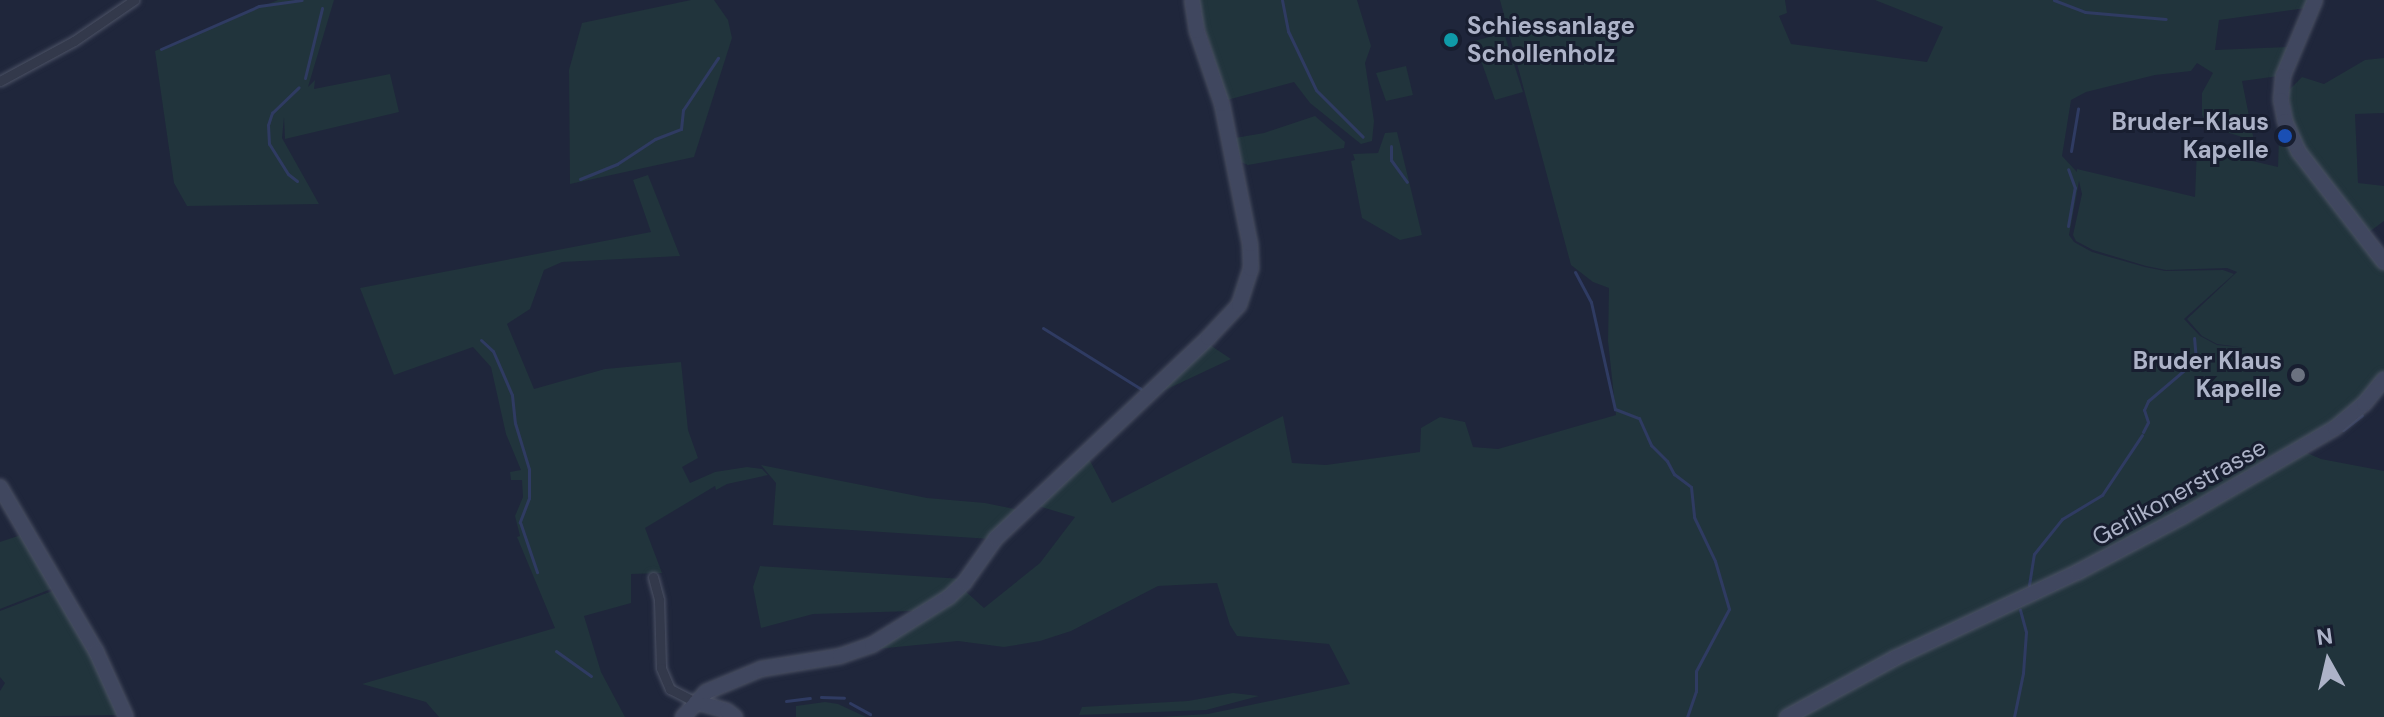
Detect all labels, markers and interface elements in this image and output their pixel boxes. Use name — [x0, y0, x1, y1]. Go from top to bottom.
place label: Schiessanlage Schollenholz — [1467, 12, 1635, 68]
marker: Schiessanlage Schollenholz — [1442, 31, 1460, 49]
place label: Bruder-Klaus Kapelle — [2112, 108, 2269, 164]
marker: Bruder-Klaus Kapelle — [2276, 127, 2294, 145]
place label: Bruder Klaus Kapelle — [2133, 347, 2282, 403]
marker: Bruder Klaus Kapelle — [2289, 366, 2307, 384]
street label: Gerlikonerstrasse — [2087, 432, 2271, 552]
north arrow — [2288, 621, 2368, 701]
text: N — [2315, 621, 2335, 652]

